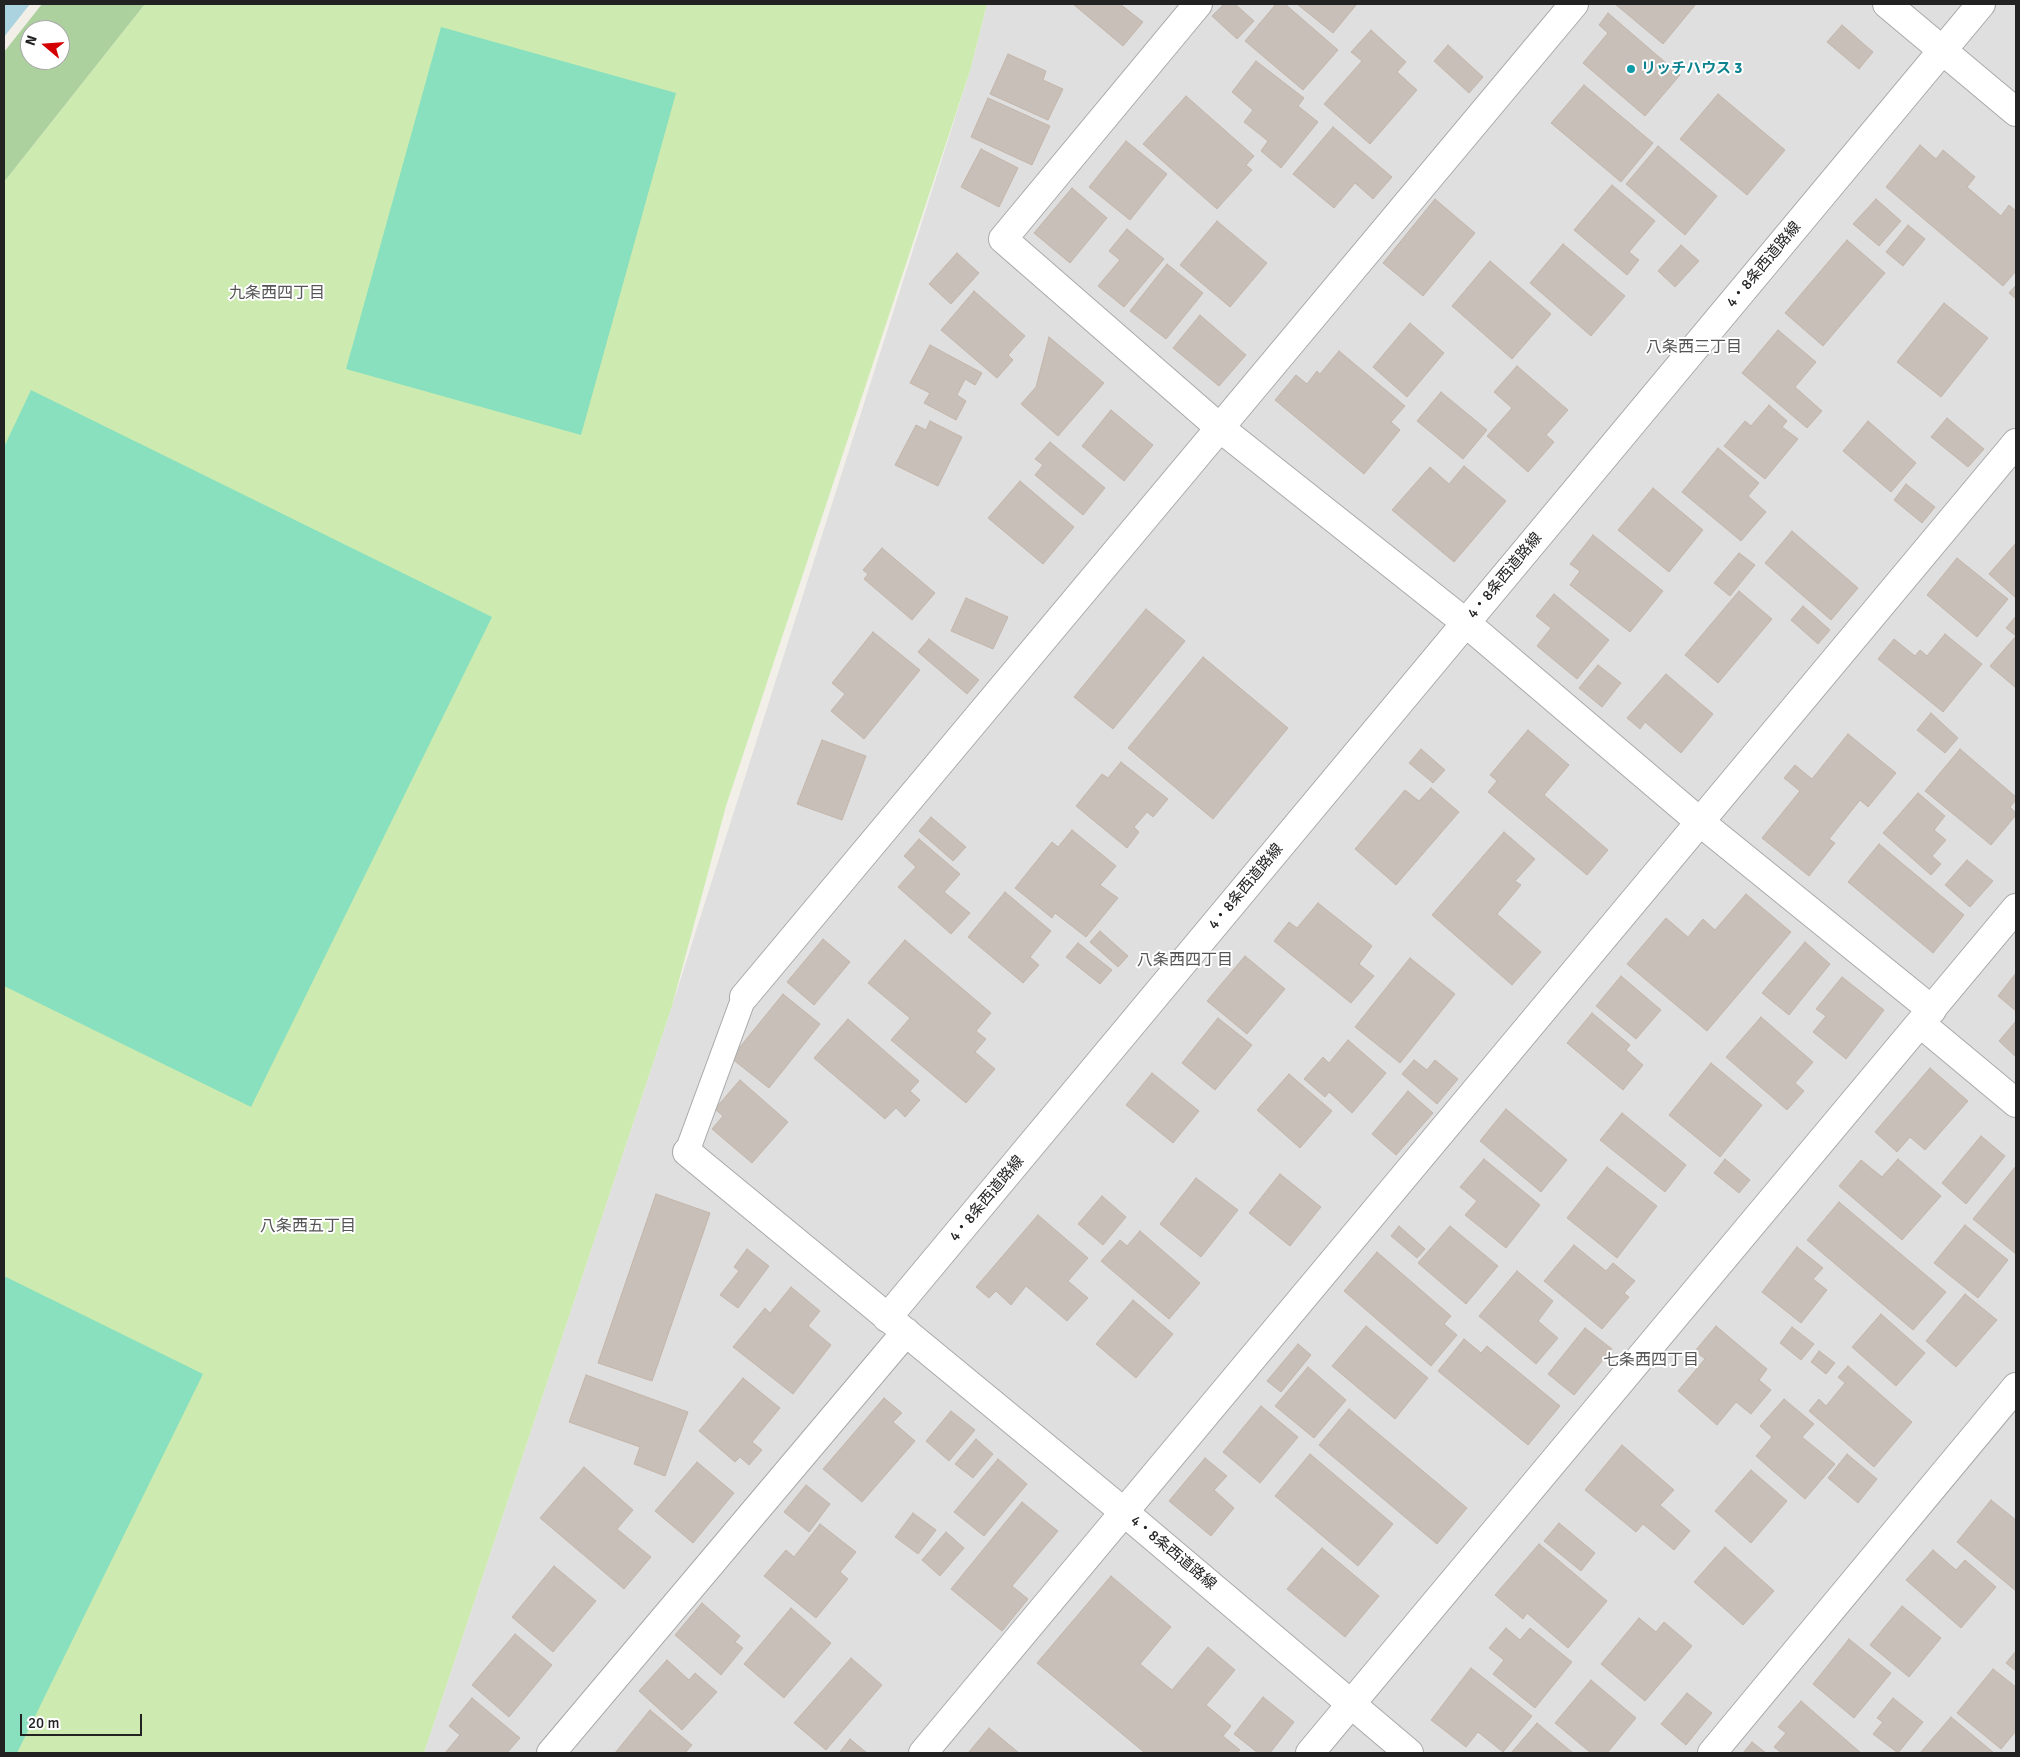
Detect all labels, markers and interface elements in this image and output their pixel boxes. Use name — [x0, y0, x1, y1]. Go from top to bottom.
north arrow — [20, 20, 70, 70]
text: N — [22, 33, 41, 48]
place label: リッチハウス 3 — [1641, 60, 1742, 78]
marker: リッチハウス 3 — [1625, 63, 1637, 75]
street label: 4・8条西道路線 — [1723, 219, 1805, 311]
district label: 九条西四丁目 — [229, 284, 325, 304]
district label: 八条西三丁目 — [1646, 338, 1742, 358]
street label: 4・8条西道路線 — [1464, 530, 1546, 622]
street label: 4・8条西道路線 — [1205, 841, 1287, 933]
district label: 八条西四丁目 — [1137, 951, 1233, 971]
street label: 4・8条西道路線 — [946, 1153, 1028, 1245]
district label: 八条西五丁目 — [260, 1217, 356, 1237]
district label: 七条西四丁目 — [1603, 1351, 1699, 1371]
street label: 4・8条西道路線 — [1127, 1512, 1219, 1594]
scale bar — [22, 1704, 145, 1736]
text: 20 m — [28, 1714, 59, 1732]

